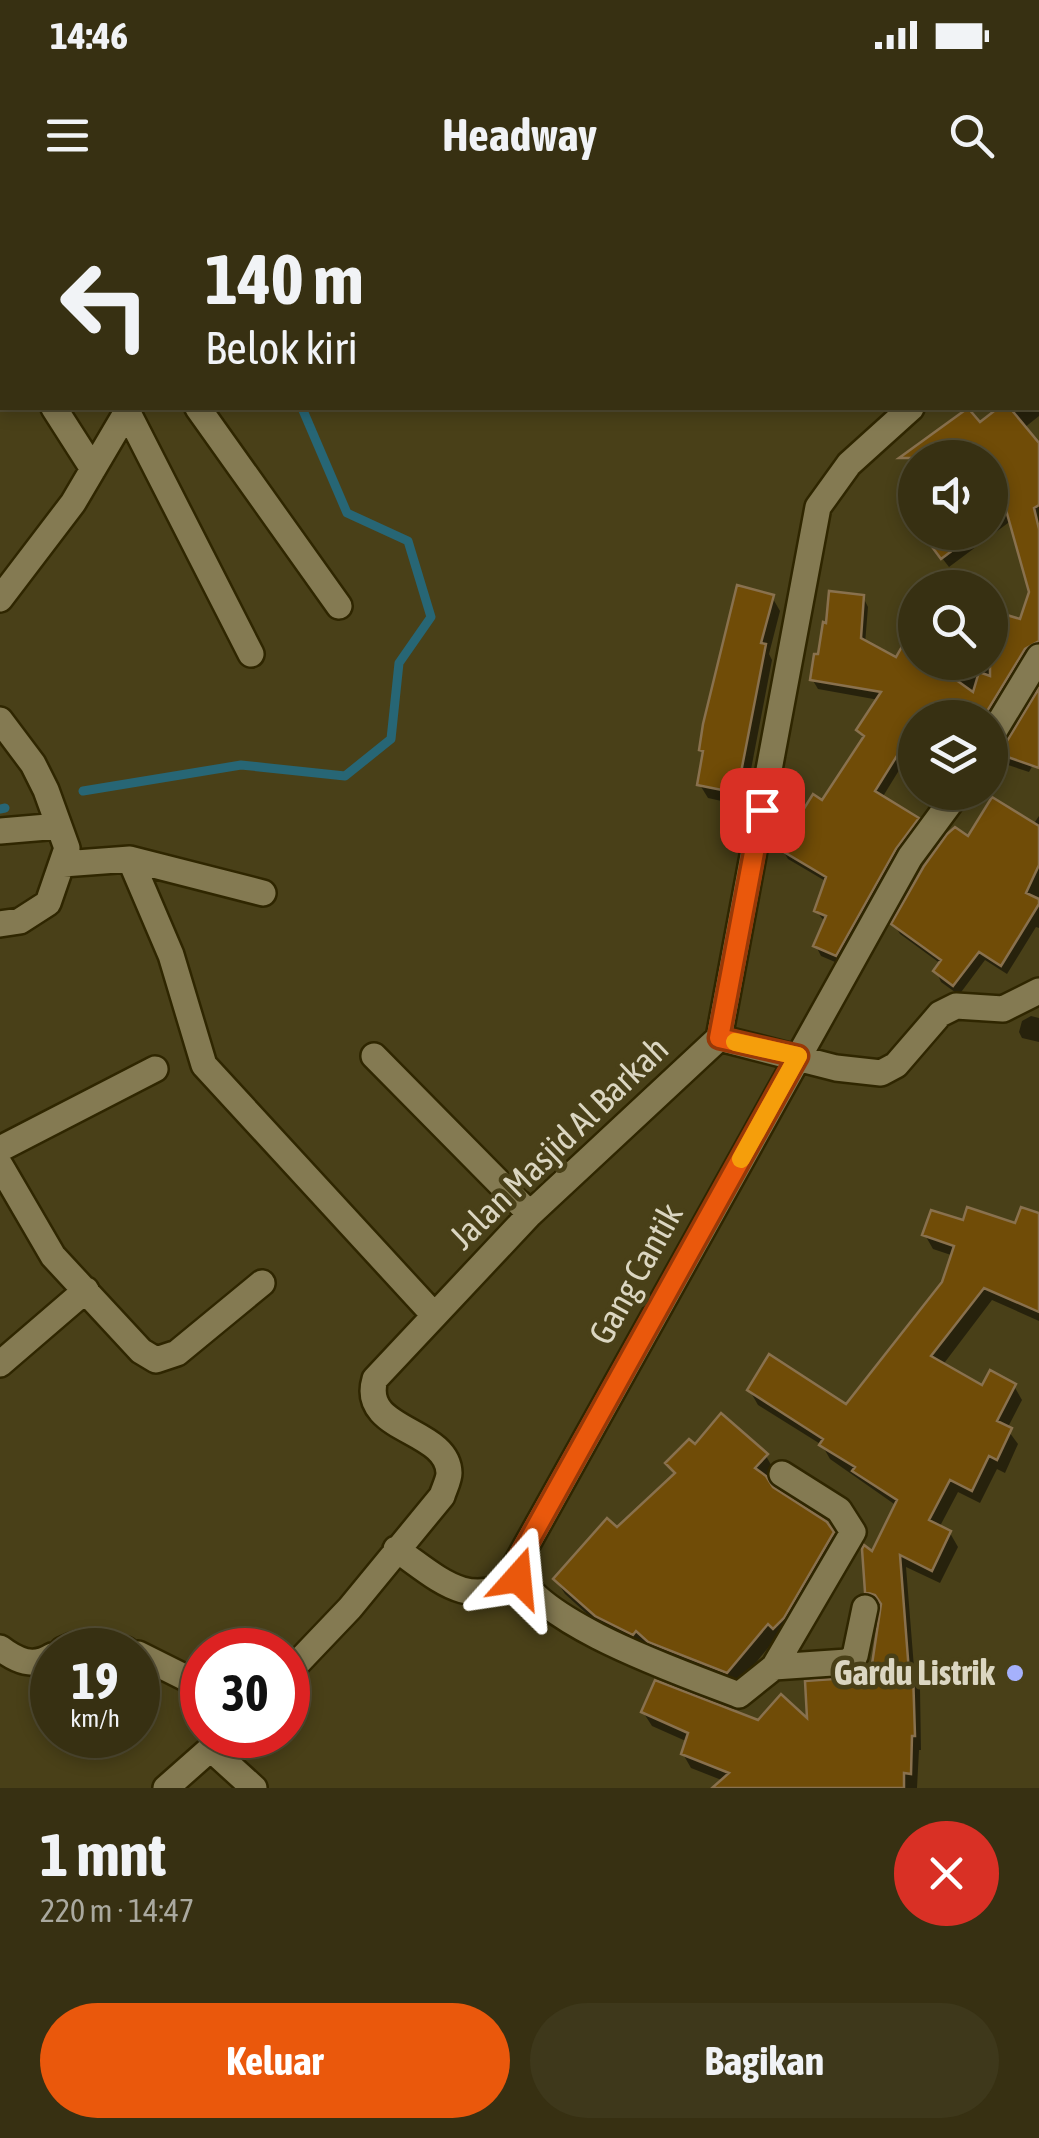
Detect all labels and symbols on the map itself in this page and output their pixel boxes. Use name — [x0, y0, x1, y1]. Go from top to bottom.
pin — [720, 768, 805, 853]
street label: Jalan Masjid Al Barkah — [441, 1028, 676, 1256]
street label: Gang Cantik — [580, 1196, 690, 1351]
position arrow — [466, 1526, 570, 1630]
speed limit sign: 30 — [180, 1628, 310, 1758]
place label: Gardu Listrik — [834, 1652, 996, 1692]
marker: Gardu Listrik — [1004, 1662, 1026, 1684]

